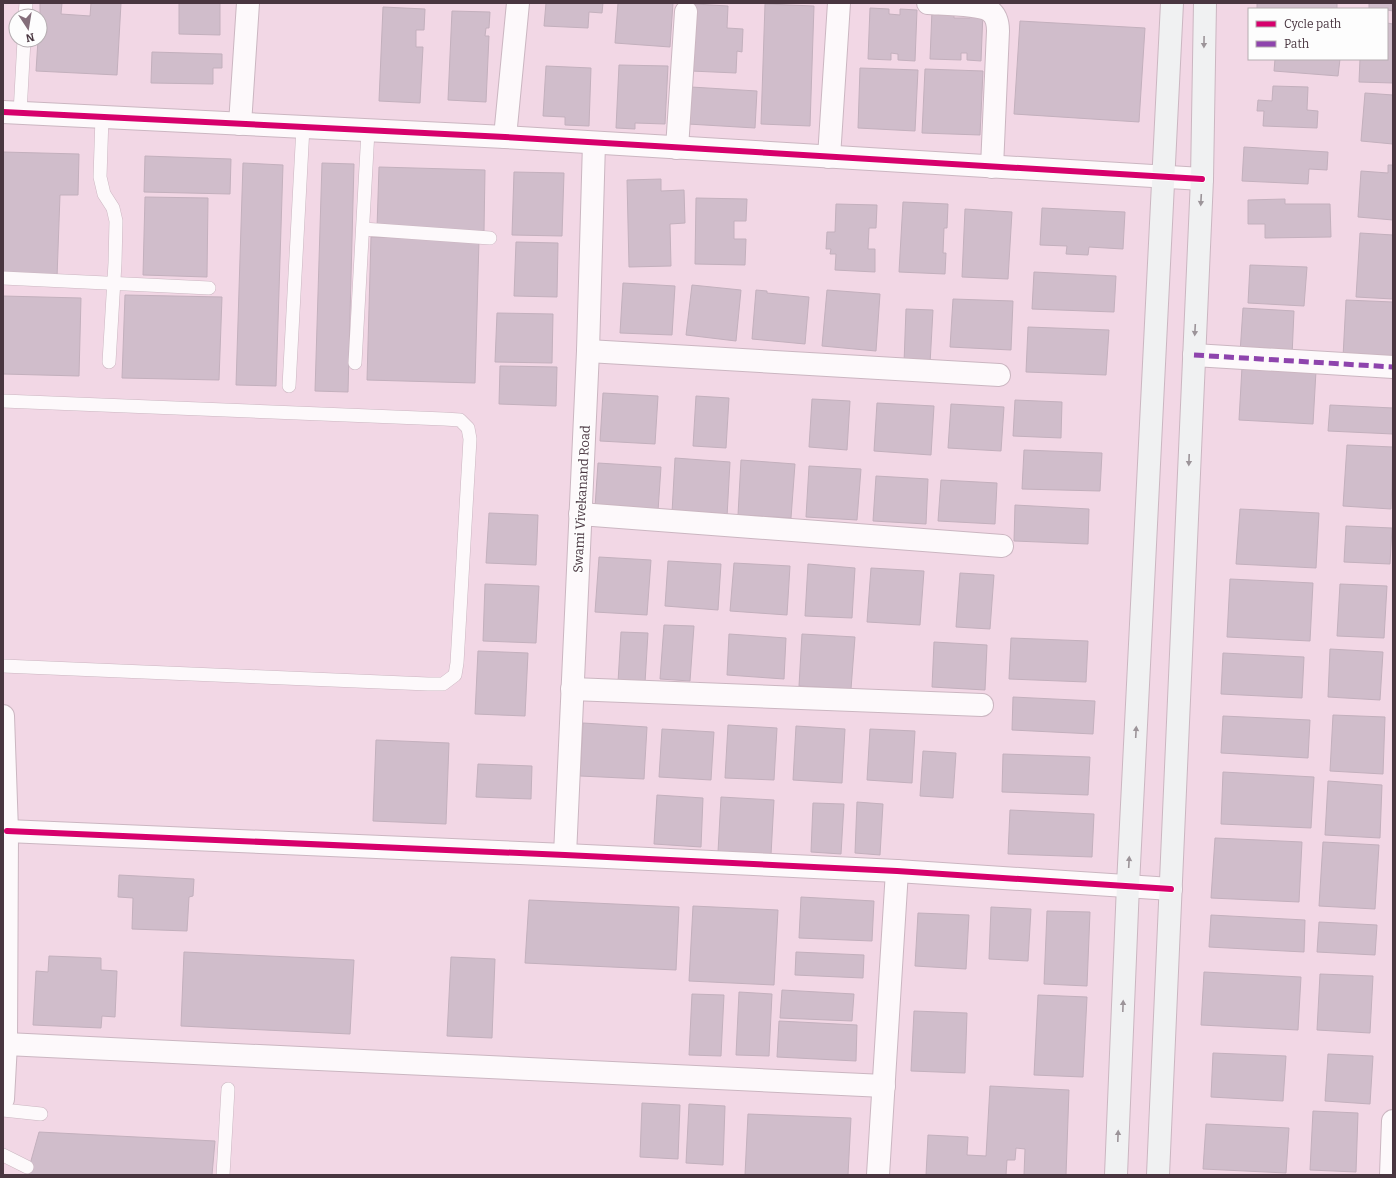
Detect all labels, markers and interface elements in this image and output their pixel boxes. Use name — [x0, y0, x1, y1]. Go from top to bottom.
north arrow — [8, 8, 48, 48]
legend — [1248, 8, 1388, 60]
text: Cycle path — [1284, 17, 1342, 31]
text: N — [24, 30, 35, 45]
one-way arrow — [1201, 36, 1207, 49]
text: Path — [1284, 37, 1310, 51]
one-way arrow — [1197, 194, 1204, 206]
one-way arrow — [1191, 324, 1198, 336]
street label: Swami Vivekanand Road — [570, 425, 593, 573]
one-way arrow — [1186, 454, 1192, 467]
one-way arrow — [1132, 726, 1139, 738]
one-way arrow — [1126, 856, 1133, 868]
one-way arrow — [1120, 999, 1126, 1012]
one-way arrow — [1115, 1129, 1121, 1142]

